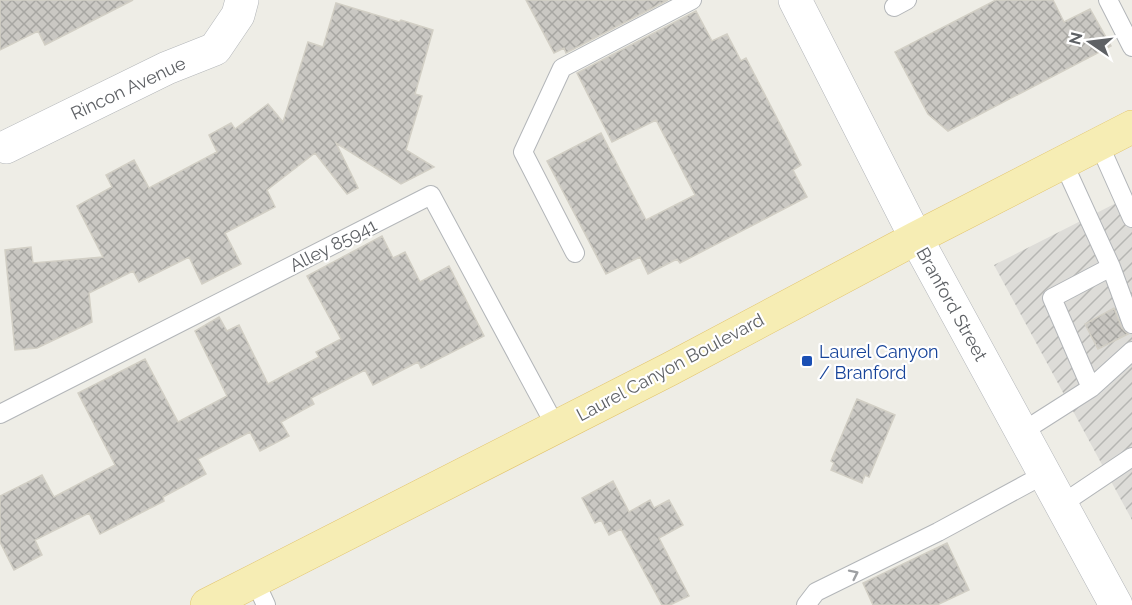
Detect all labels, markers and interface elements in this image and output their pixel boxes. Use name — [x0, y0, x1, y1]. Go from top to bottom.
north arrow — [1060, 12, 1120, 72]
text: N — [1065, 30, 1087, 47]
street label: Rincon Avenue — [67, 52, 189, 124]
street label: Alley 85941 — [286, 214, 380, 276]
street label: Branford Street — [912, 244, 992, 364]
street label: Laurel Canyon Boulevard — [573, 309, 767, 425]
place label: Laurel Canyon / Branford — [819, 341, 939, 383]
marker: Laurel Canyon / Branford — [800, 354, 814, 368]
one-way arrow — [847, 569, 858, 581]

